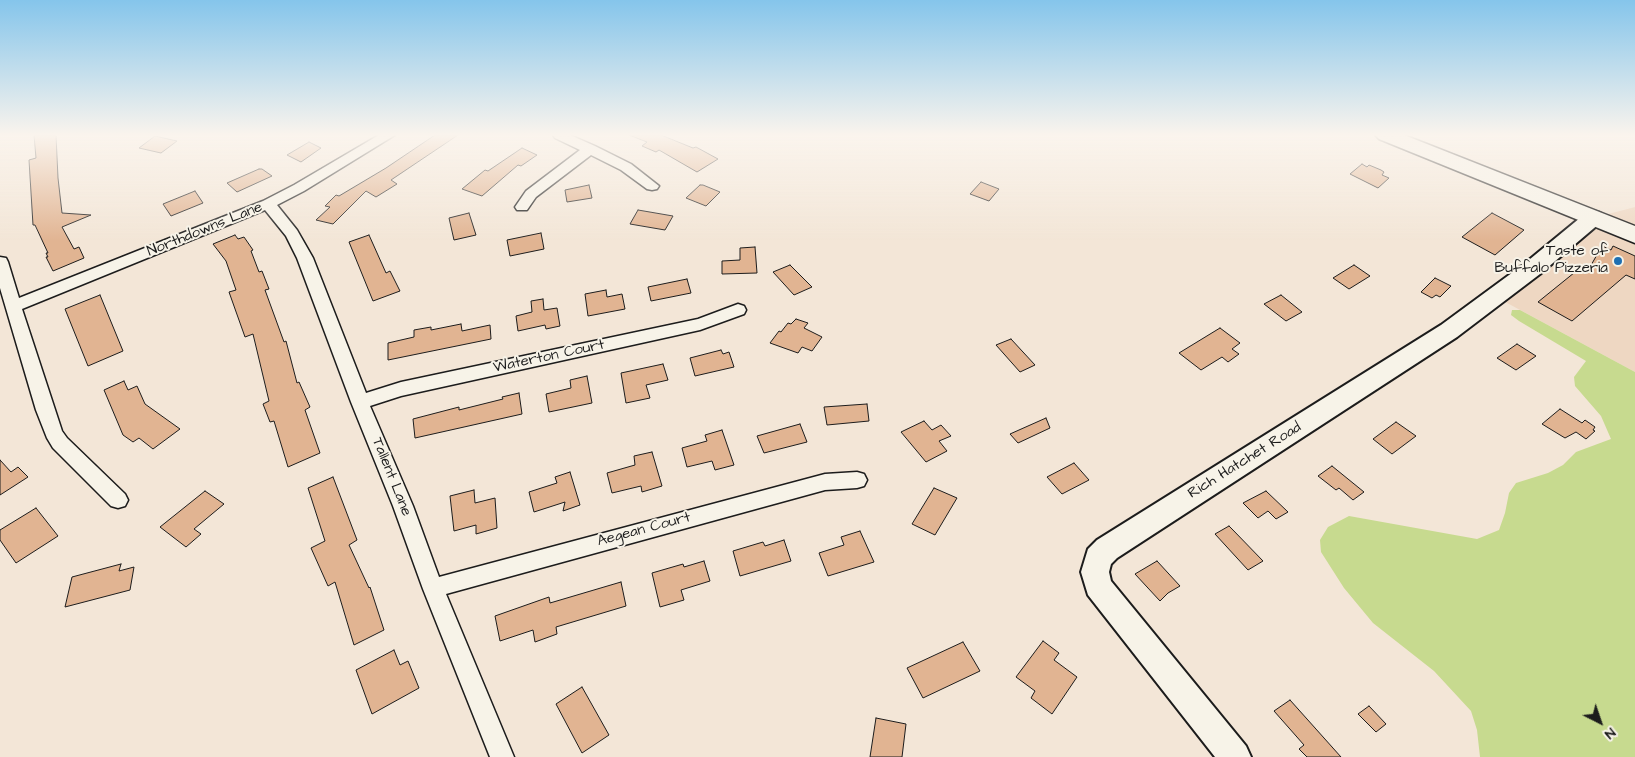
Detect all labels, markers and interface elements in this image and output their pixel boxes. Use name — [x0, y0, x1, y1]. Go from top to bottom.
street label: Northdowns Lane — [145, 199, 265, 261]
place label: Taste of Buffalo Pizzeria — [1494, 243, 1608, 278]
marker: Taste of Buffalo Pizzeria — [1612, 255, 1624, 267]
street label: Waterton Court — [492, 336, 606, 378]
street label: Rich Hatchet Road — [1185, 419, 1305, 503]
street label: Tallent Lane — [367, 435, 415, 519]
street label: Aegean Court — [595, 509, 693, 551]
north arrow — [1575, 697, 1625, 747]
text: N — [1600, 723, 1620, 744]

